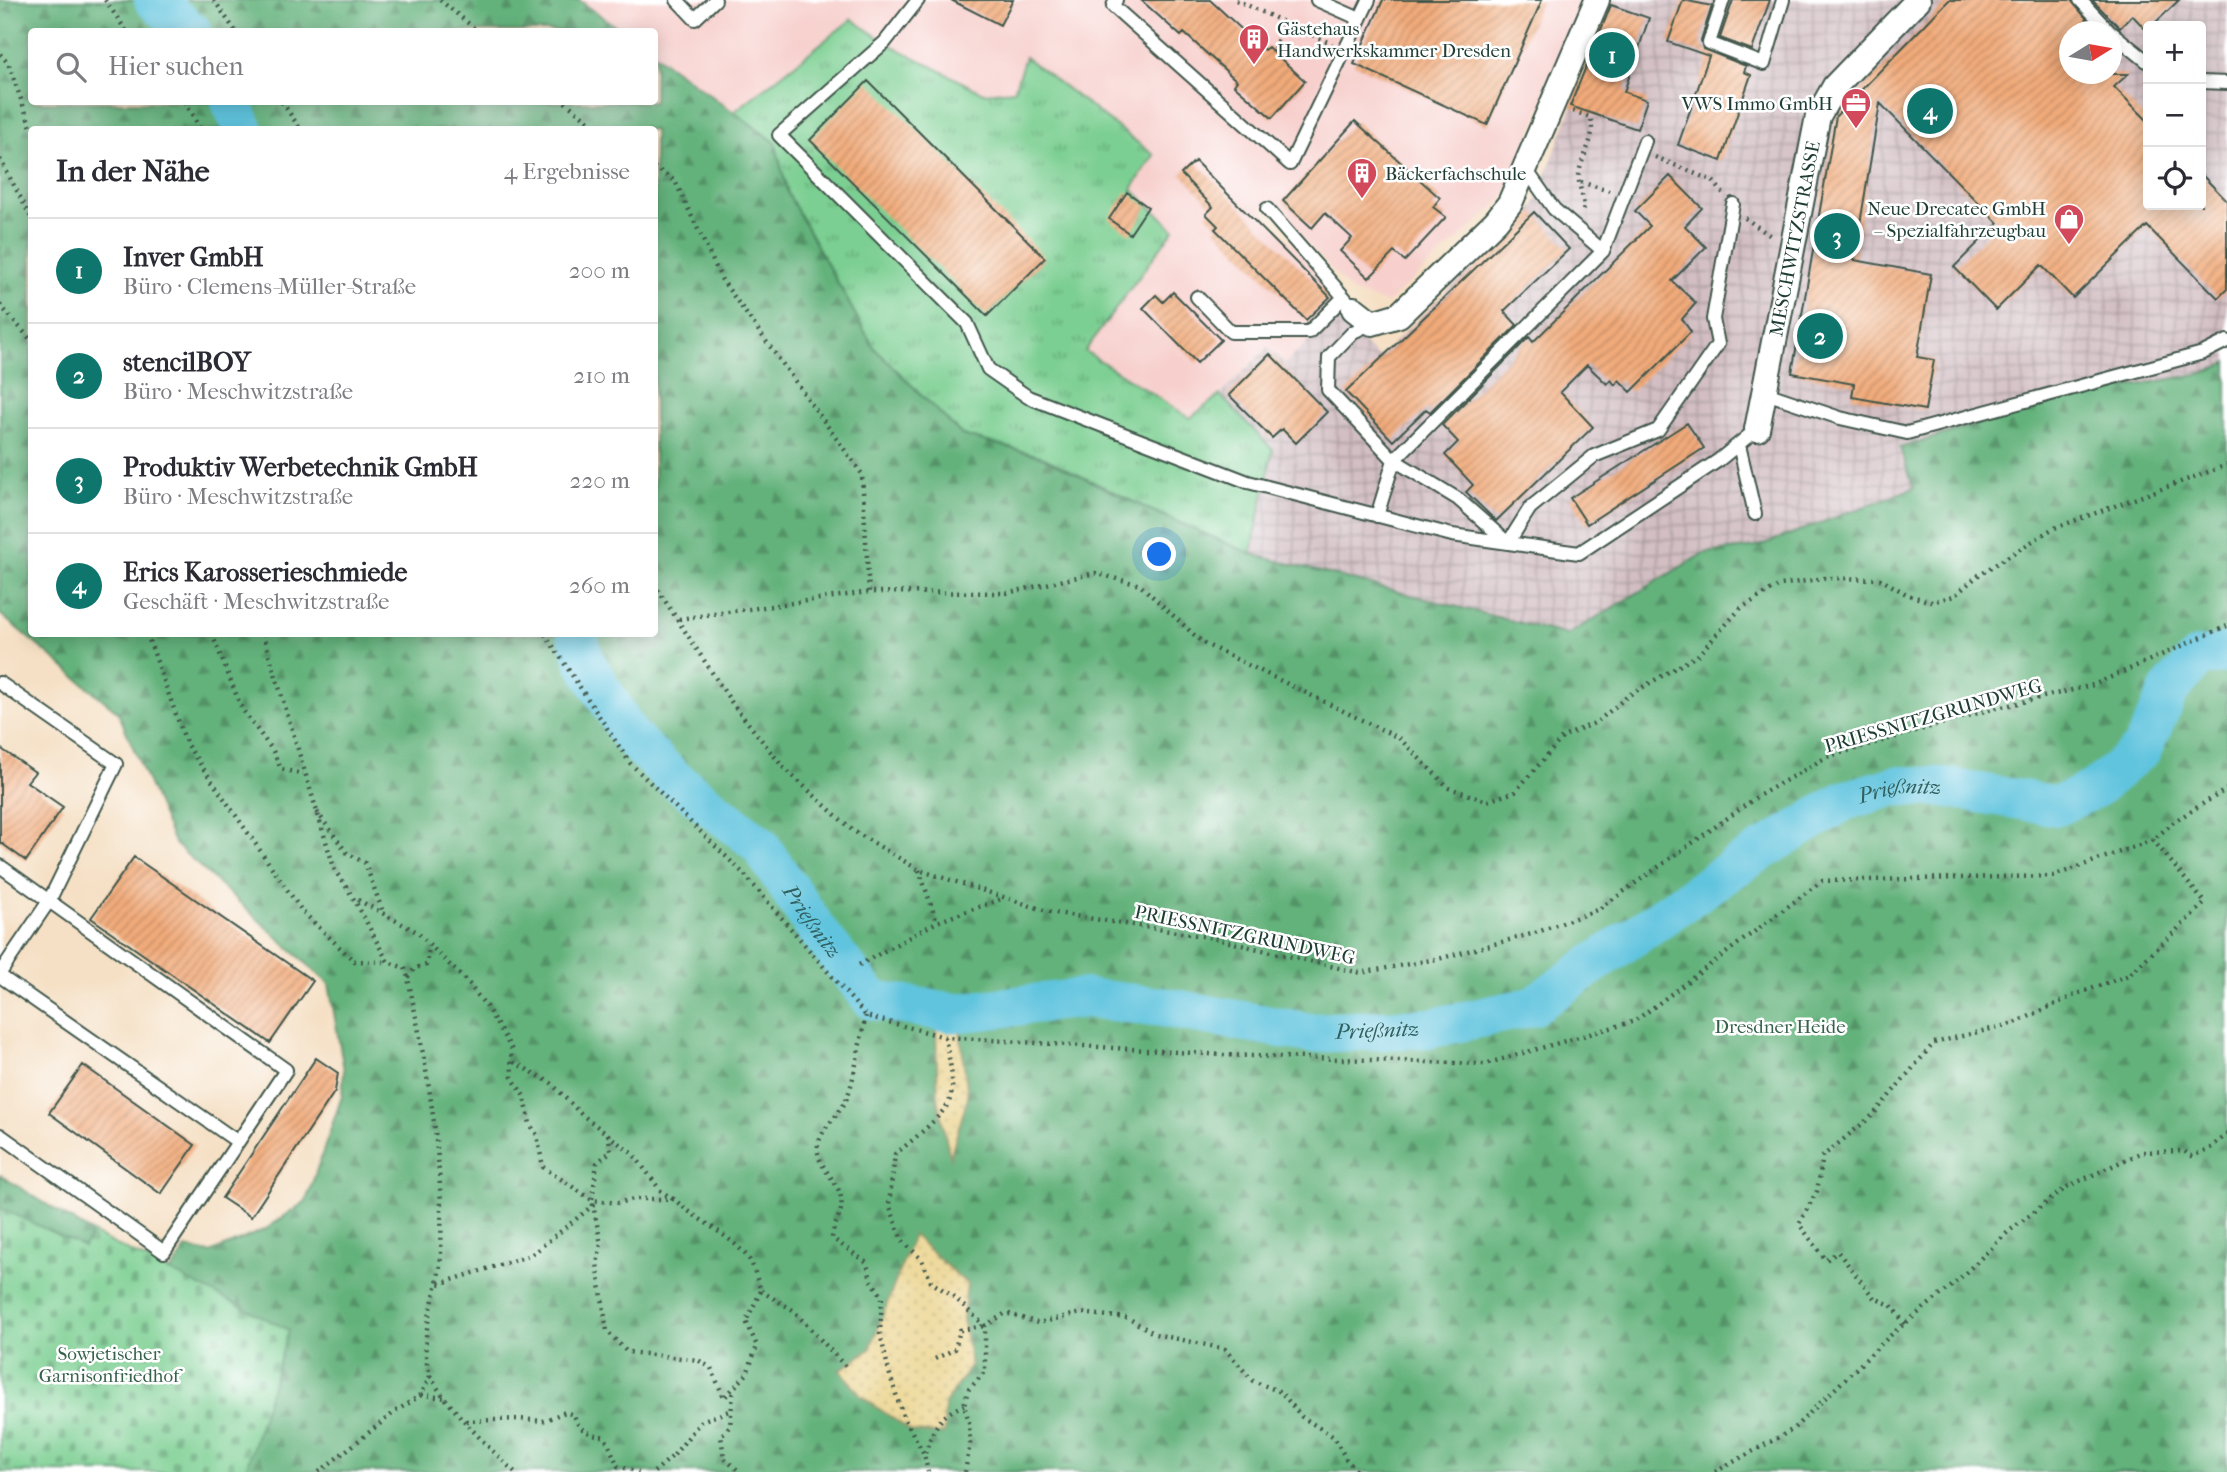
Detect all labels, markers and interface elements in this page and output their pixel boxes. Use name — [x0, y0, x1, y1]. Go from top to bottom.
place label: Gästehaus Handwerkskammer Dresden — [1277, 18, 1511, 62]
north arrow — [2059, 21, 2122, 84]
map controls — [2143, 21, 2206, 210]
button: + — [2143, 21, 2206, 84]
building icon: Gästehaus Handwerkskammer Dresden — [1237, 22, 1271, 66]
search box — [28, 28, 658, 105]
pin: 1 — [1589, 29, 1635, 81]
icon: search — [52, 48, 90, 86]
text: Hier suchen — [108, 51, 244, 82]
button: − — [2143, 84, 2206, 147]
pin: 4 — [1907, 85, 1953, 137]
office icon: VWS Immo GmbH — [1839, 86, 1873, 130]
place label: VWS Immo GmbH — [1681, 93, 1833, 115]
street label: MESCHWITZSTRASSE — [1765, 139, 1825, 338]
button: locate — [2143, 147, 2206, 210]
text: In der Nähe — [56, 154, 210, 189]
building icon: Bäckerfachschule — [1345, 156, 1379, 200]
text: 4 Ergebnisse — [504, 158, 630, 185]
place label: Bäckerfachschule — [1385, 163, 1526, 185]
place label: Neue Drecatec GmbH – Spezialfahrzeugbau — [1867, 198, 2046, 242]
shop icon: Neue Drecatec GmbH – Spezialfahrzeugbau — [2052, 202, 2086, 246]
pin: 3 — [1814, 210, 1860, 262]
text: Inver GmbH — [123, 242, 264, 273]
text: 1 — [75, 257, 83, 284]
text: 200 m — [569, 257, 630, 284]
text: Büro · Clemens-Müller-Straße — [123, 273, 416, 300]
pin: 2 — [1797, 310, 1843, 362]
text: stencilBOY — [123, 347, 251, 378]
text: 2 — [73, 362, 85, 389]
text: 210 m — [573, 362, 630, 389]
text: Büro · Meschwitzstraße — [123, 378, 353, 405]
text: Produktiv Werbetechnik GmbH — [123, 452, 478, 483]
text: 3 — [74, 467, 84, 494]
text: 220 m — [570, 467, 630, 494]
text: Büro · Meschwitzstraße — [123, 483, 353, 510]
your location — [1142, 537, 1176, 571]
text: Erics Karosserieschmiede — [123, 557, 407, 588]
text: 4 — [72, 572, 86, 599]
text: 260 m — [569, 572, 630, 599]
text: Geschäft · Meschwitzstraße — [123, 588, 389, 615]
street label: PRIESSNITZGRUNDWEG — [1822, 674, 2044, 758]
water label: Prießnitz — [1854, 774, 1941, 809]
water label: Prießnitz — [777, 879, 846, 963]
street label: PRIESSNITZGRUNDWEG — [1132, 901, 1357, 969]
park label: Dresdner Heide — [1714, 1016, 1846, 1038]
water label: Prießnitz — [1334, 1017, 1420, 1044]
park label: Sowjetischer Garnisonfriedhof — [39, 1343, 183, 1387]

